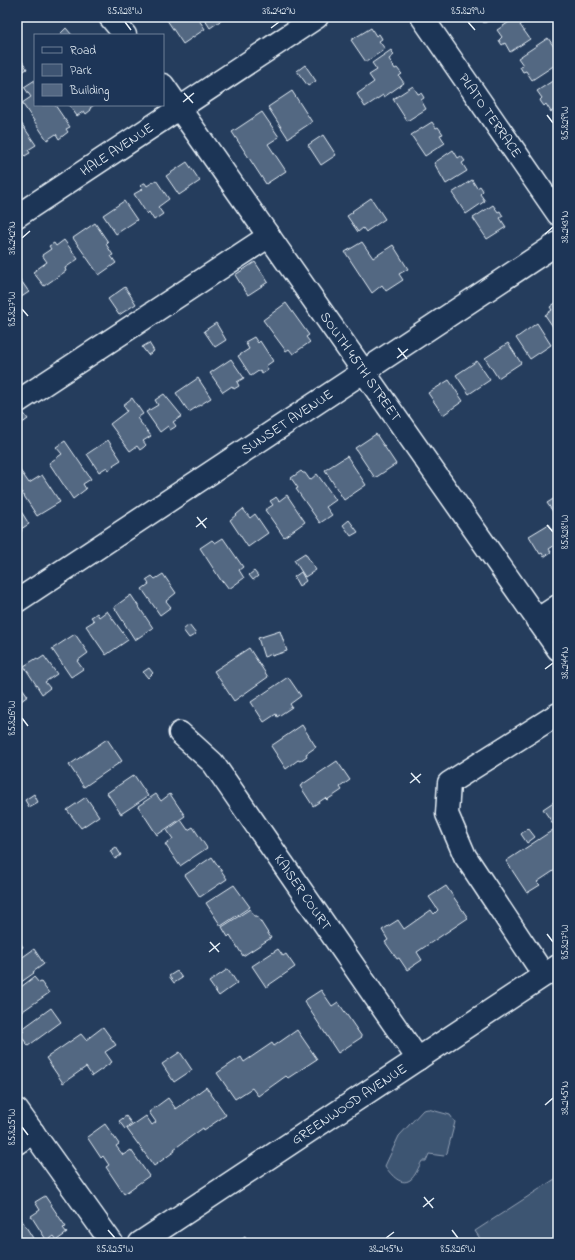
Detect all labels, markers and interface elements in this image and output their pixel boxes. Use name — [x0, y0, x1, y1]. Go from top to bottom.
text: 85.828°W — [108, 4, 142, 19]
text: 38.242°N — [262, 4, 296, 19]
text: 85.829°W — [451, 4, 485, 19]
legend — [34, 34, 164, 106]
text: Road — [70, 42, 96, 60]
text: Park — [70, 62, 92, 80]
street label: PLATO TERRACE — [454, 69, 527, 162]
text: Building — [69, 82, 109, 101]
text: 85.829°W — [558, 106, 573, 140]
street label: HALE AVENUE — [76, 118, 158, 182]
text: 38.243°N — [558, 210, 573, 243]
text: 38.242°N — [5, 221, 20, 255]
text: 85.827°W — [5, 291, 20, 326]
street label: SOUTH 45TH STREET — [314, 308, 406, 426]
street label: SUNSET AVENUE — [237, 384, 338, 460]
text: 85.828°W — [558, 515, 573, 549]
text: 38.244°N — [558, 646, 573, 679]
text: 85.826°W — [5, 700, 20, 736]
street label: KAISER COURT — [269, 850, 336, 935]
text: 85.827°W — [558, 924, 573, 959]
street label: GREENWOOD AVENUE — [287, 1058, 411, 1150]
text: 38.245°N — [558, 1081, 573, 1115]
text: 85.825°W — [5, 1109, 20, 1145]
text: 85.825°W — [97, 1242, 133, 1257]
text: 38.245°N — [369, 1242, 403, 1257]
text: 85.826°W — [440, 1242, 476, 1257]

